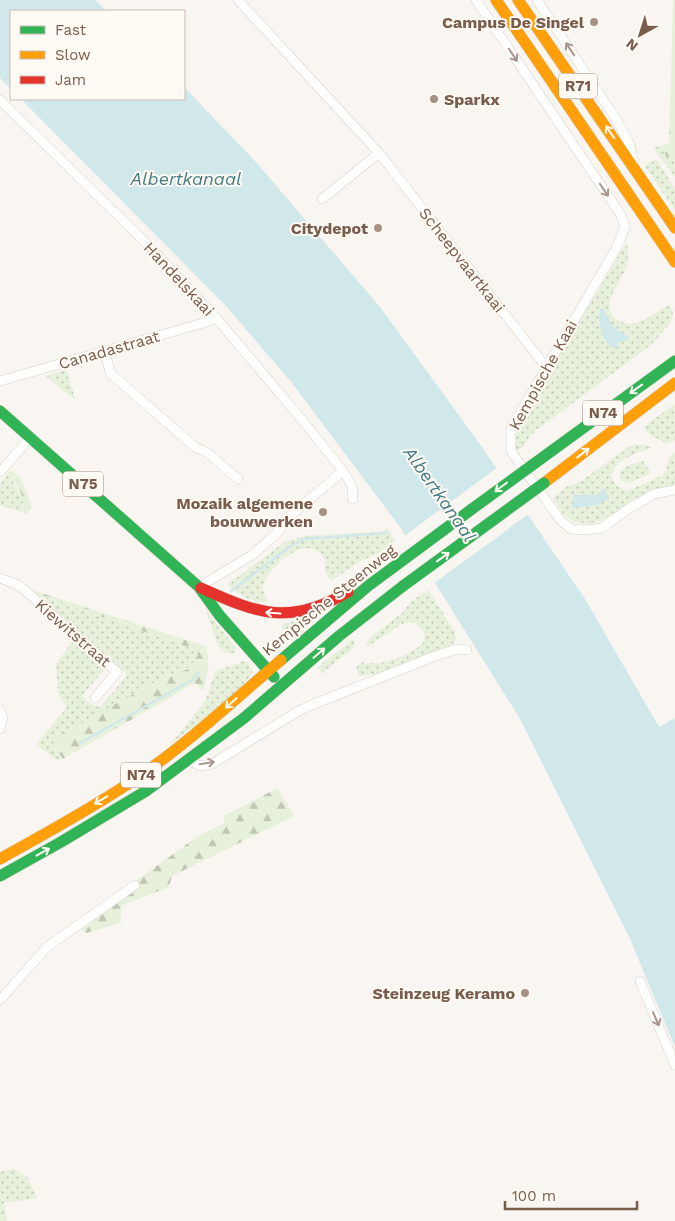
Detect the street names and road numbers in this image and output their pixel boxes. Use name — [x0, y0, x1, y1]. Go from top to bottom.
road number: R71 — [559, 74, 597, 98]
street label: Scheepvaartkaai — [415, 204, 509, 316]
street label: Handelskaai — [140, 238, 218, 320]
street label: Kempische Kaai — [505, 317, 581, 433]
street label: Canadastraat — [56, 326, 162, 373]
road number: N74 — [583, 400, 623, 426]
road number: N75 — [63, 472, 103, 496]
street label: Kempische Steenweg — [258, 540, 400, 660]
street label: Kiewitstraat — [31, 595, 115, 671]
road number: N74 — [121, 762, 161, 788]

